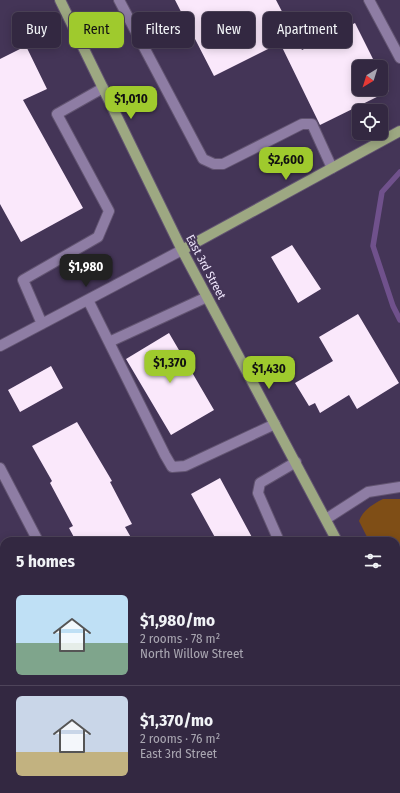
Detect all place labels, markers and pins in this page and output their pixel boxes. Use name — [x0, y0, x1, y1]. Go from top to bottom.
pin: $1,010 — [98, 86, 164, 120]
pin: $2,600 — [253, 147, 319, 181]
pin: $1,980 — [53, 254, 119, 288]
pin: $1,370 — [137, 350, 203, 384]
pin: $1,430 — [236, 356, 302, 390]

